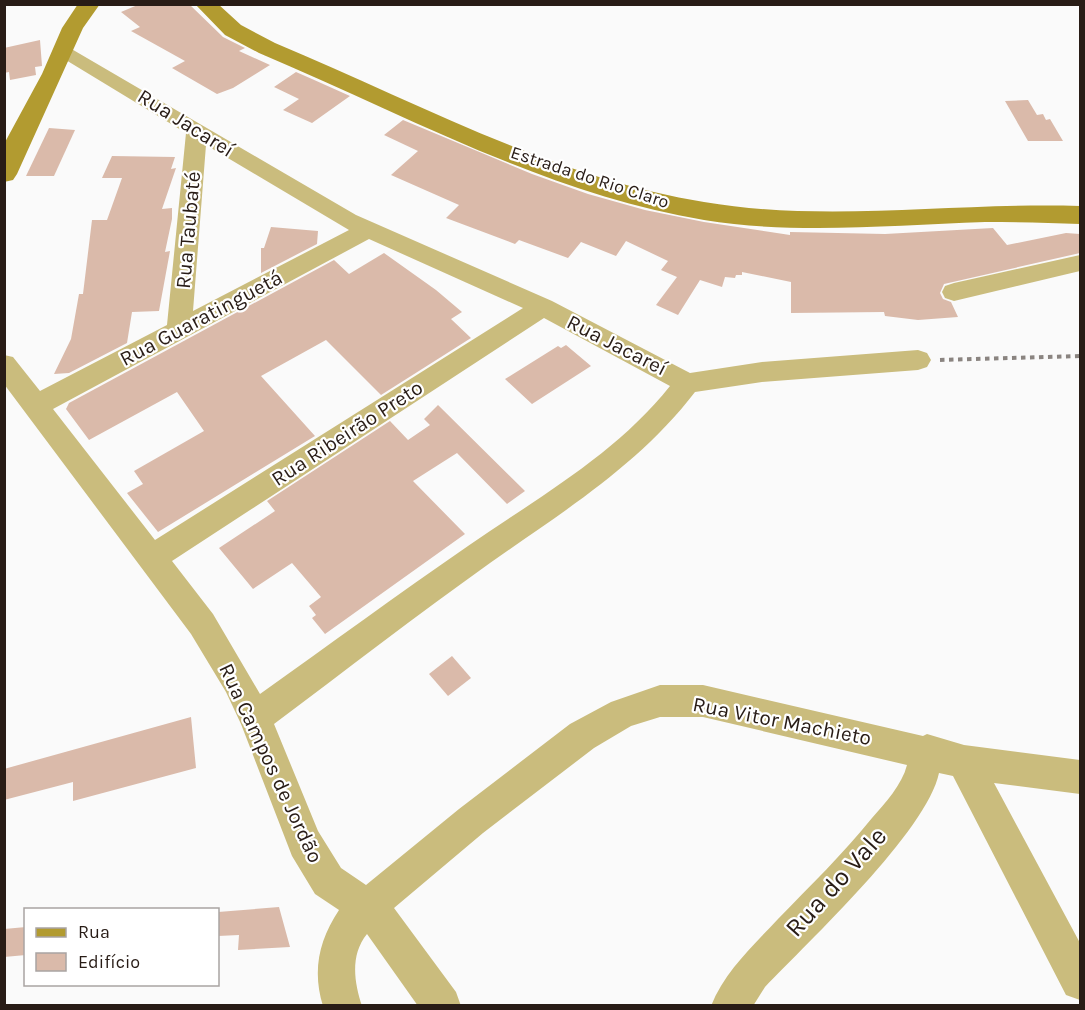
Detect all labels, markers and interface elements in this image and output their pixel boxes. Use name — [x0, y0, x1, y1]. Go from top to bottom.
street label: Rua Jacareí — [133, 84, 239, 162]
street label: Estrada do Rio Claro — [508, 141, 672, 213]
street label: Rua Taubaté — [171, 170, 205, 290]
street label: Rua Guaratinguetá — [116, 265, 286, 371]
street label: Rua Jacareí — [563, 310, 672, 381]
street label: Rua Ribeirão Preto — [267, 375, 427, 491]
street label: Rua Campos de Jordão — [214, 659, 328, 867]
street label: Rua Vitor Machieto — [691, 692, 873, 750]
street label: Rua do Vale — [779, 821, 893, 943]
legend — [24, 908, 219, 986]
text: Rua — [78, 921, 110, 943]
text: Edifício — [78, 951, 140, 973]

